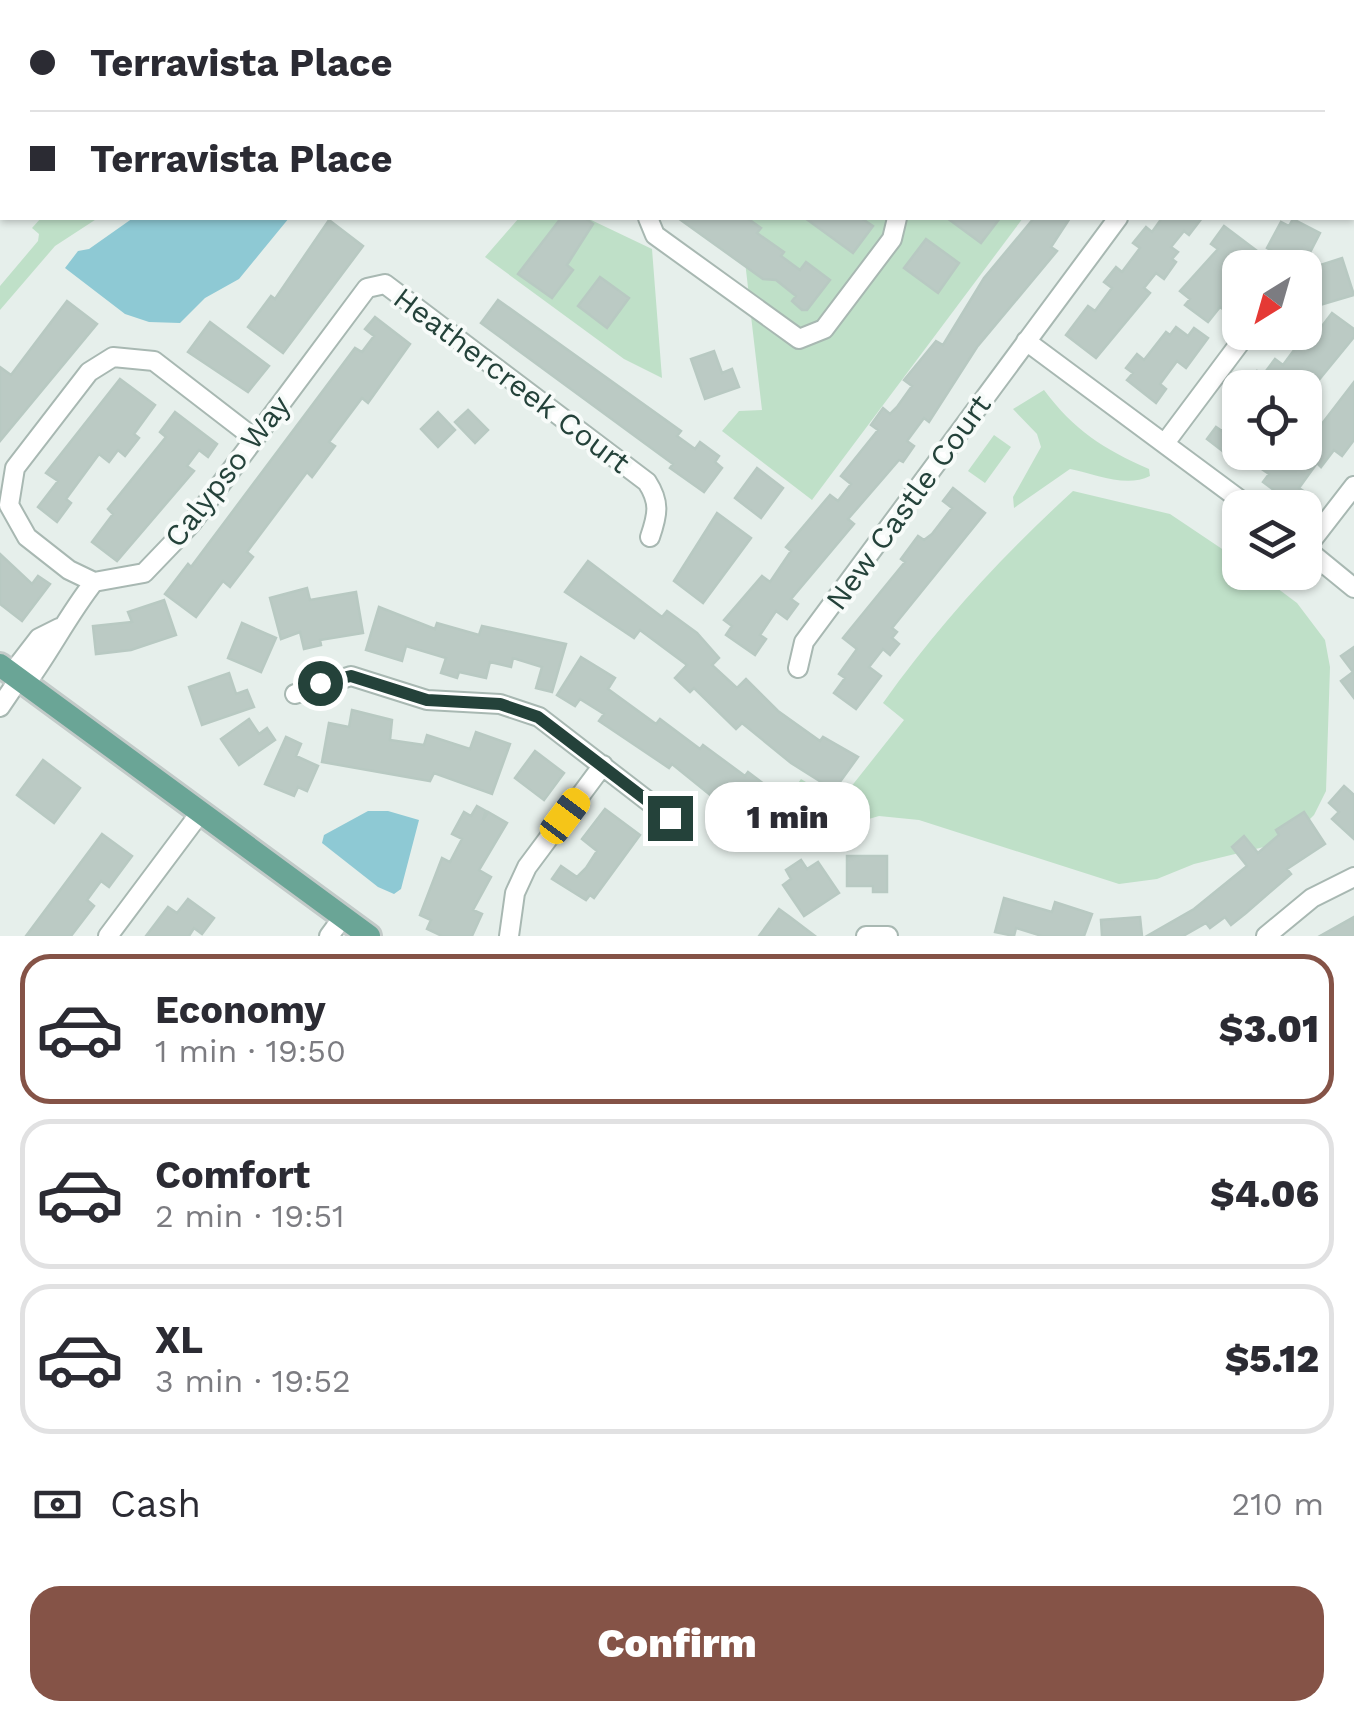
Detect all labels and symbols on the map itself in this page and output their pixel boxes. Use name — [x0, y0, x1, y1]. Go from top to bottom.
north arrow — [1222, 250, 1322, 350]
street label: Heathercreek Court — [387, 280, 637, 480]
street label: New Castle Court — [818, 387, 998, 616]
street label: Calypso Way — [157, 388, 297, 554]
route start — [298, 661, 343, 706]
car — [535, 783, 595, 849]
callout: 1 min — [705, 783, 870, 853]
route end — [648, 796, 693, 841]

